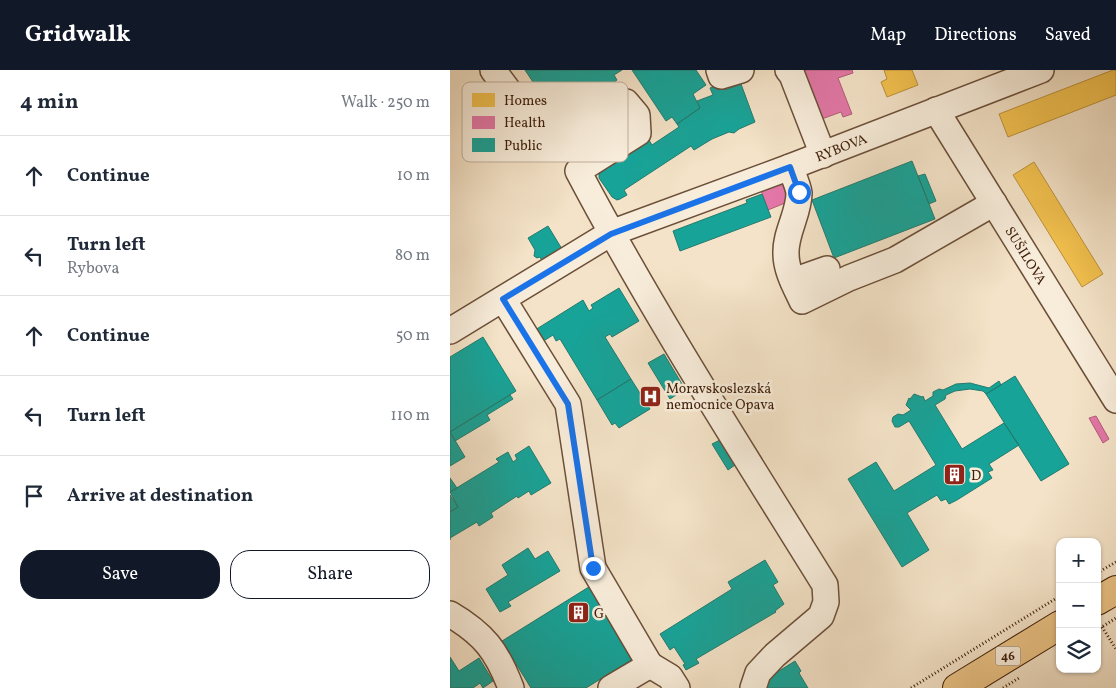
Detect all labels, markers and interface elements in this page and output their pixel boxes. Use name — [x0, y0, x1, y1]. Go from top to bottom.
text: Gridwalk — [25, 18, 131, 52]
text: Map — [870, 23, 906, 48]
text: Directions — [934, 23, 1017, 48]
text: Saved — [1045, 23, 1091, 48]
legend — [462, 82, 628, 162]
text: 4 min — [20, 88, 79, 117]
text: Walk · 250 m — [341, 92, 430, 114]
text: Homes — [504, 92, 547, 111]
text: Health — [504, 114, 546, 133]
street label: RYBOVA — [813, 130, 870, 167]
text: Public — [504, 137, 542, 156]
icon: ahead — [20, 162, 48, 190]
text: Continue — [67, 163, 150, 189]
text: 10 m — [397, 165, 430, 187]
route start — [788, 181, 811, 204]
street label: SUŠILOVA — [1000, 223, 1050, 289]
text: Turn left — [67, 232, 146, 258]
icon: left — [20, 242, 48, 270]
text: 80 m — [395, 245, 430, 267]
text: Rybova — [67, 258, 119, 280]
icon: ahead — [20, 322, 48, 350]
text: Continue — [67, 323, 150, 349]
text: 50 m — [396, 325, 430, 347]
place label: Moravskoslezská nemocnice Opava — [666, 380, 775, 415]
hospital icon: Moravskoslezská nemocnice Opava — [638, 384, 662, 408]
icon: left — [20, 402, 48, 430]
text: Turn left — [67, 403, 146, 429]
text: 110 m — [391, 405, 430, 427]
building icon: D — [943, 463, 967, 487]
place label: D — [971, 467, 981, 486]
icon: arrive — [20, 482, 48, 510]
text: Arrive at destination — [67, 483, 253, 509]
map controls — [1056, 538, 1101, 673]
button: + — [1056, 538, 1101, 583]
button: Save — [20, 550, 220, 599]
button: Share — [230, 550, 430, 599]
route end — [582, 557, 605, 580]
button: − — [1056, 583, 1101, 628]
building icon: G — [566, 601, 590, 625]
place label: G — [594, 605, 604, 624]
button: layers — [1056, 628, 1101, 673]
road number: 46 — [996, 646, 1020, 666]

